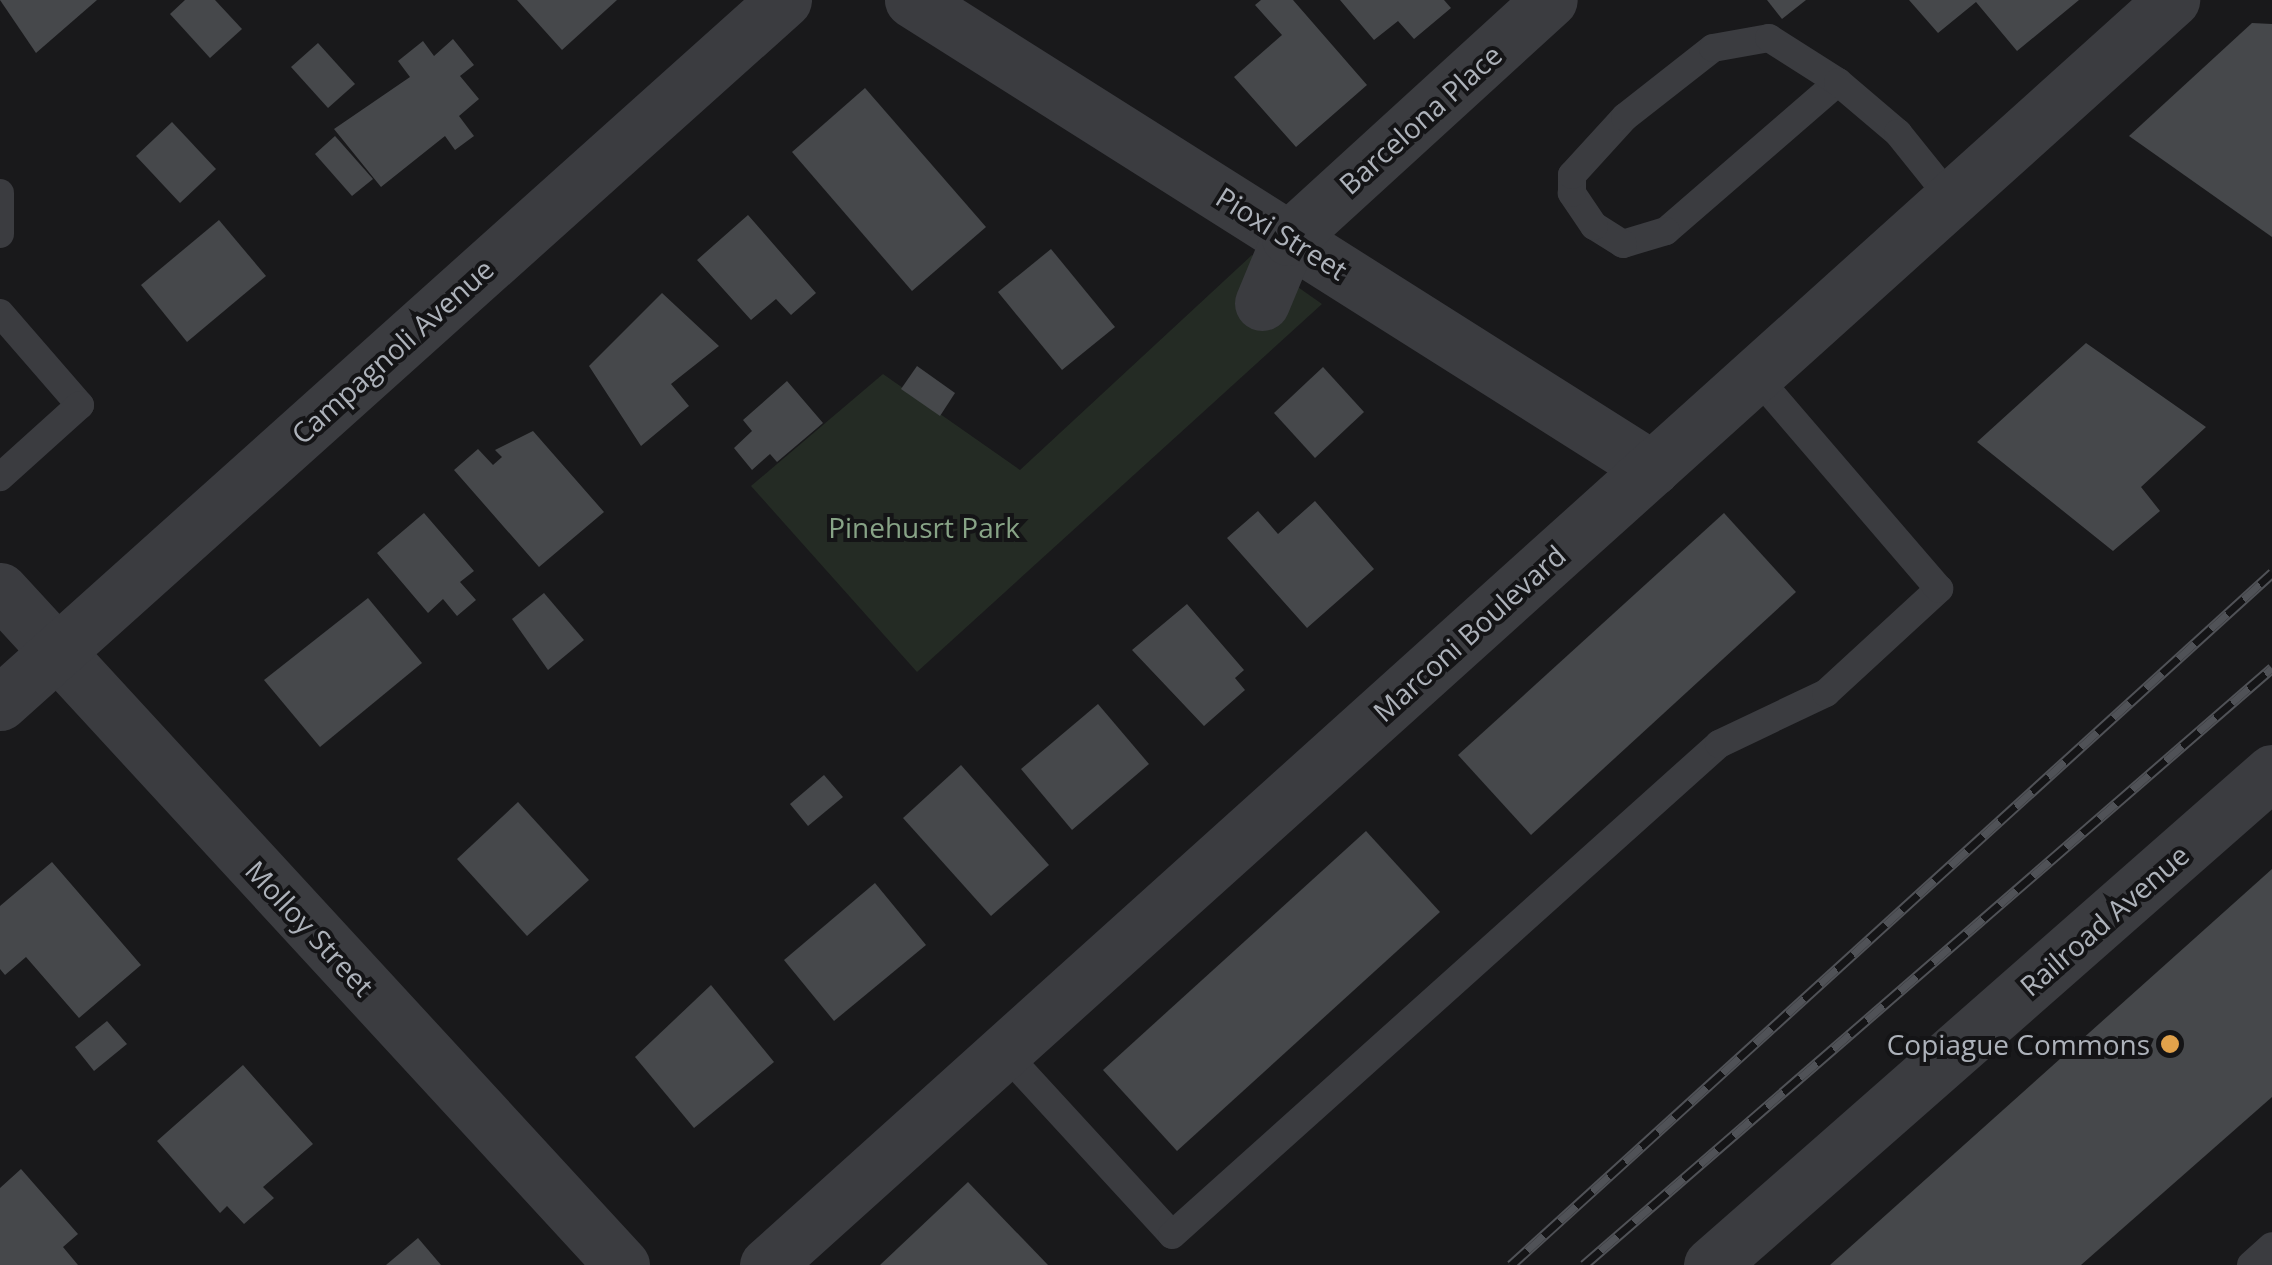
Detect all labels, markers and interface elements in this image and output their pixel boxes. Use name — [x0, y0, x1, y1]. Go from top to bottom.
street label: Barcelona Place — [1332, 37, 1508, 201]
street label: Pioxi Street — [1210, 180, 1354, 286]
street label: Campagnoli Avenue — [284, 252, 500, 450]
park label: Pinehusrt Park — [828, 510, 1020, 544]
street label: Marconi Boulevard — [1366, 538, 1572, 728]
street label: Railroad Avenue — [2013, 838, 2195, 1002]
street label: Molloy Street — [239, 853, 381, 1003]
place label: Copiague Commons — [1887, 1027, 2150, 1061]
marker: Copiague Commons — [2159, 1033, 2181, 1055]

